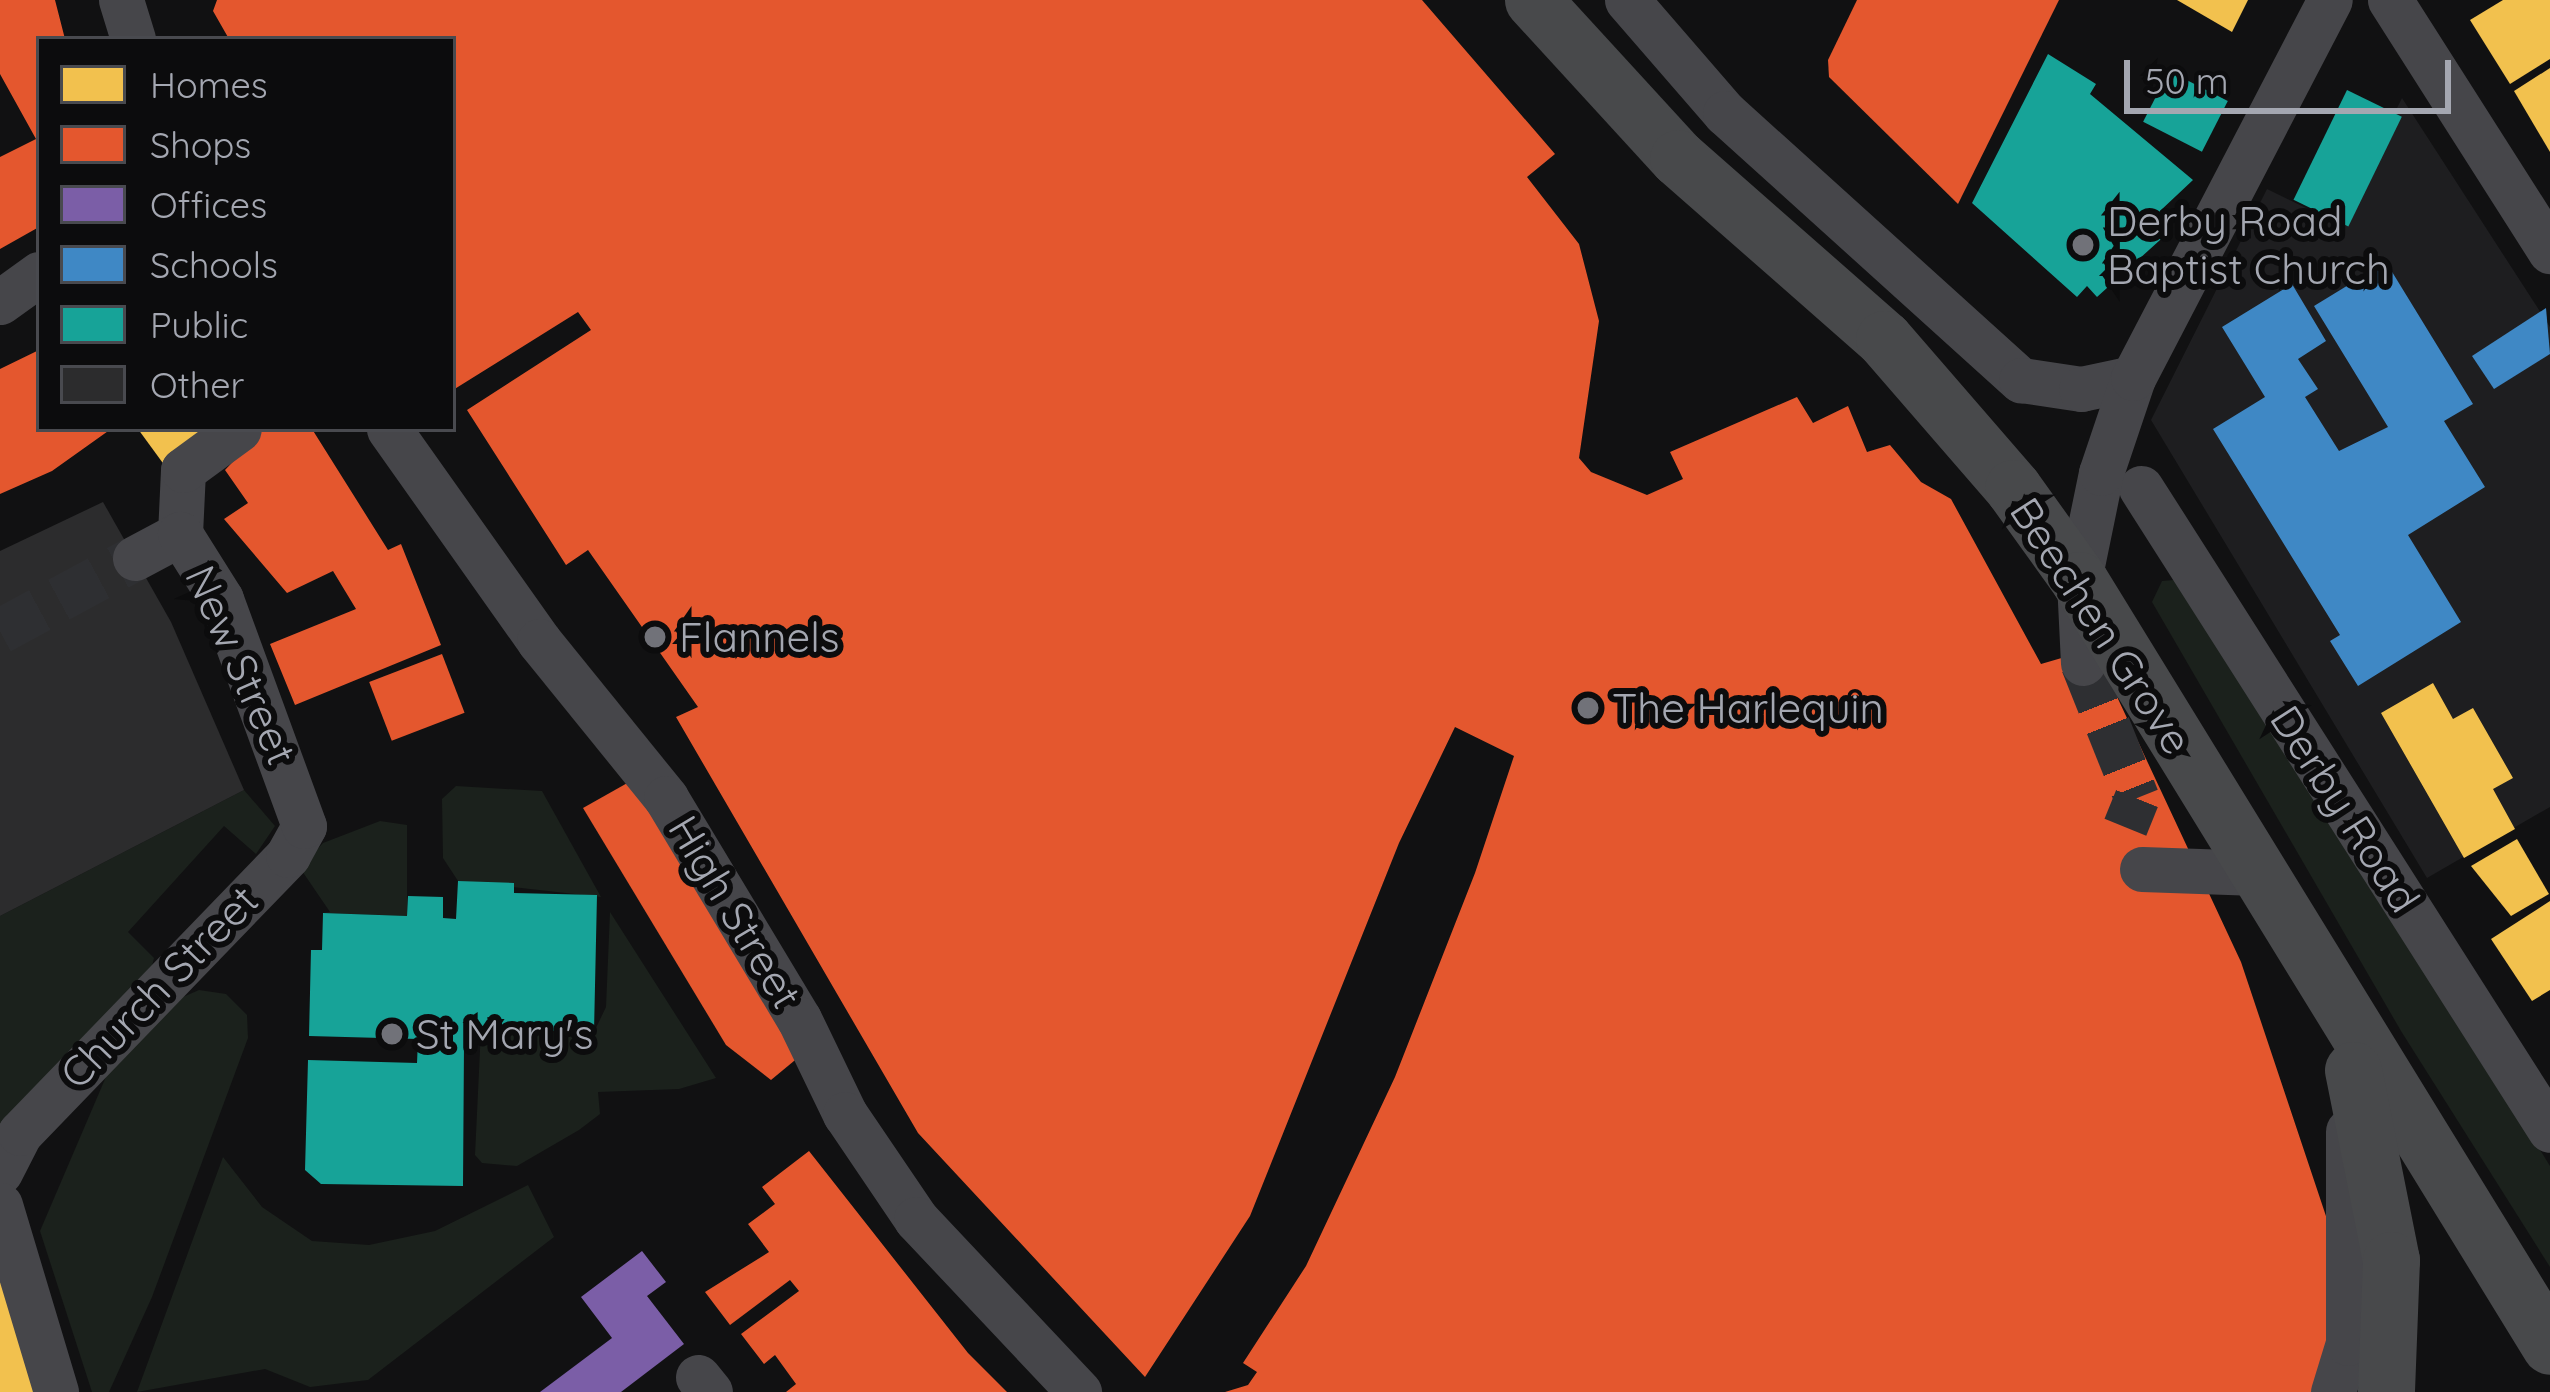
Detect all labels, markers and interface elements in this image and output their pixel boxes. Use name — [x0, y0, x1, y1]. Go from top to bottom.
legend — [36, 36, 456, 432]
scale bar — [2130, 36, 2457, 110]
text: 50 m — [2145, 58, 2229, 103]
text: Homes — [150, 62, 268, 107]
text: Shops — [150, 122, 251, 167]
text: Offices — [150, 182, 267, 227]
place label: Derby Road Baptist Church — [2107, 196, 2390, 294]
marker: Derby Road Baptist Church — [2070, 232, 2096, 258]
text: Schools — [150, 242, 278, 287]
text: Public — [150, 302, 248, 347]
text: Other — [150, 362, 244, 407]
street label: Beechen Grove — [1999, 488, 2203, 764]
street label: New Street — [175, 558, 307, 772]
place label: Flannels — [679, 612, 840, 662]
marker: Flannels — [642, 624, 668, 650]
place label: The Harlequin — [1612, 683, 1884, 733]
marker: The Harlequin — [1575, 695, 1601, 721]
street label: Derby Road — [2260, 697, 2430, 921]
street label: High Street — [658, 807, 812, 1017]
street label: Church Street — [50, 875, 268, 1099]
place label: St Mary's — [416, 1009, 593, 1059]
marker: St Mary's — [379, 1021, 405, 1047]

